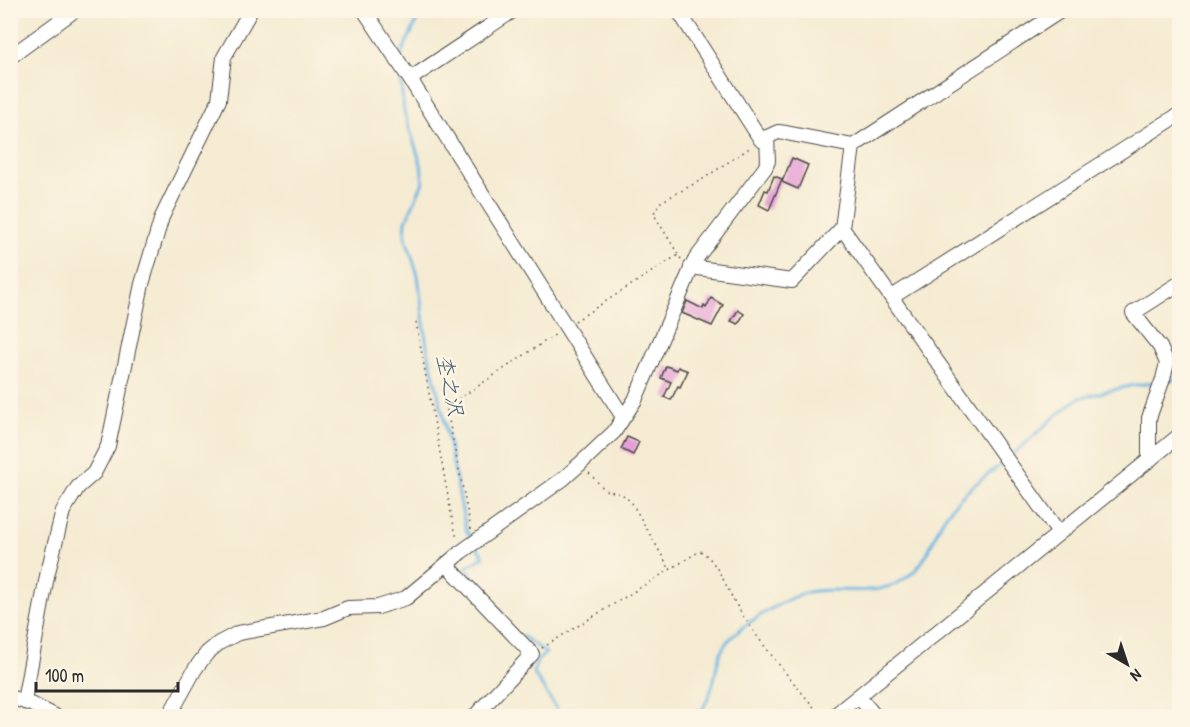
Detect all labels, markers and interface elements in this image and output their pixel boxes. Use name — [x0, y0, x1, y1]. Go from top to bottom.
water label: 杢之沢 — [430, 351, 471, 420]
north arrow — [1097, 634, 1157, 694]
scale bar — [36, 655, 178, 693]
text: 100 m — [45, 663, 84, 688]
text: N — [1126, 664, 1147, 687]

